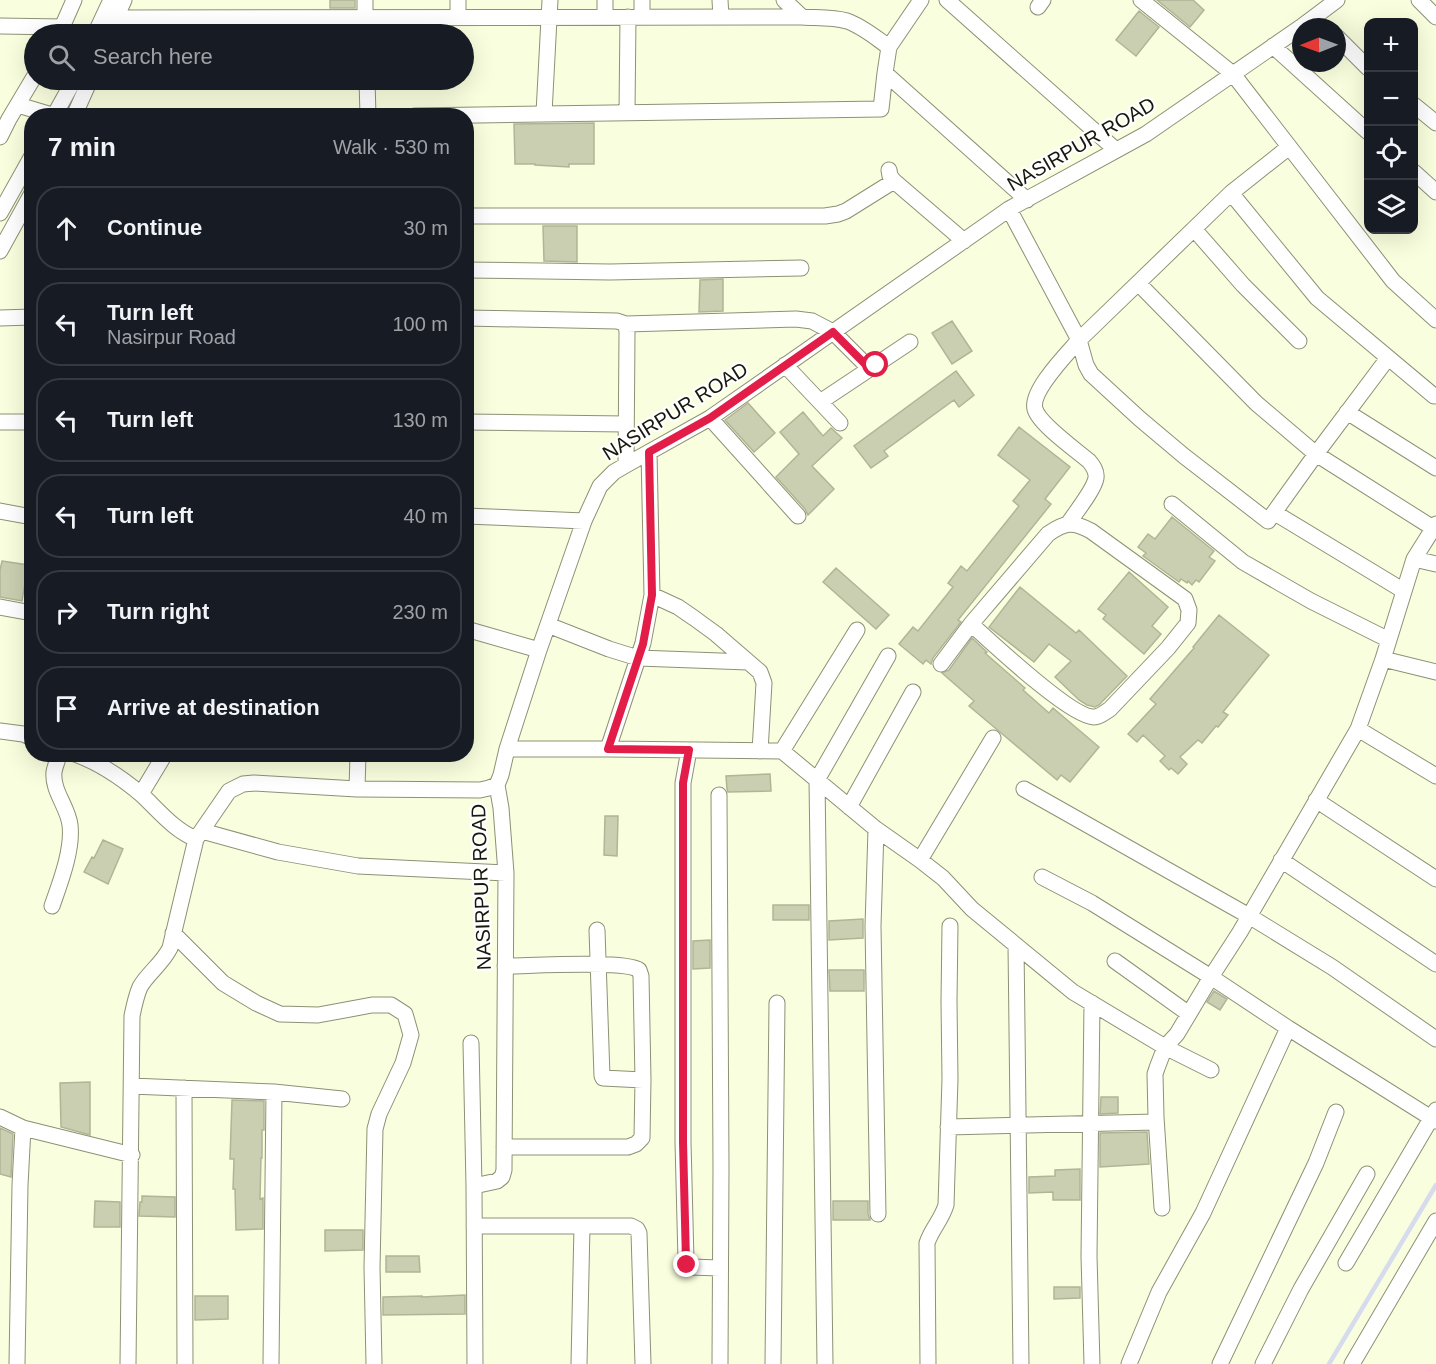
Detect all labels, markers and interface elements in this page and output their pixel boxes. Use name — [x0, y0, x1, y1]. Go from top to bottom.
north arrow — [1292, 18, 1346, 72]
map controls — [1364, 18, 1418, 234]
button: + — [1364, 18, 1418, 72]
search box — [24, 24, 474, 90]
icon: search — [45, 41, 78, 74]
text: Search here — [93, 44, 213, 69]
button: − — [1364, 72, 1418, 126]
street label: NASIRPUR ROAD — [1003, 93, 1159, 195]
button: locate — [1364, 126, 1418, 180]
text: 7 min — [48, 132, 116, 162]
text: Walk · 530 m — [333, 136, 450, 158]
button: layers — [1364, 180, 1418, 234]
icon: ahead — [50, 212, 83, 245]
text: Continue — [107, 215, 202, 240]
text: 30 m — [404, 217, 448, 239]
text: Turn left — [107, 300, 193, 325]
icon: left — [50, 308, 83, 341]
text: 100 m — [392, 313, 448, 335]
text: Nasirpur Road — [107, 326, 236, 348]
route start — [862, 351, 888, 377]
street label: NASIRPUR ROAD — [598, 358, 752, 464]
icon: left — [50, 404, 83, 437]
text: Turn left — [107, 407, 193, 432]
text: 130 m — [392, 409, 448, 431]
icon: left — [50, 500, 83, 533]
text: Turn left — [107, 503, 193, 528]
text: 40 m — [404, 505, 448, 527]
icon: right — [50, 596, 83, 629]
text: Turn right — [107, 599, 209, 624]
text: 230 m — [392, 601, 448, 623]
icon: arrive — [50, 692, 83, 725]
text: Arrive at destination — [107, 695, 320, 720]
street label: NASIRPUR ROAD — [467, 803, 495, 971]
route end — [673, 1251, 699, 1277]

